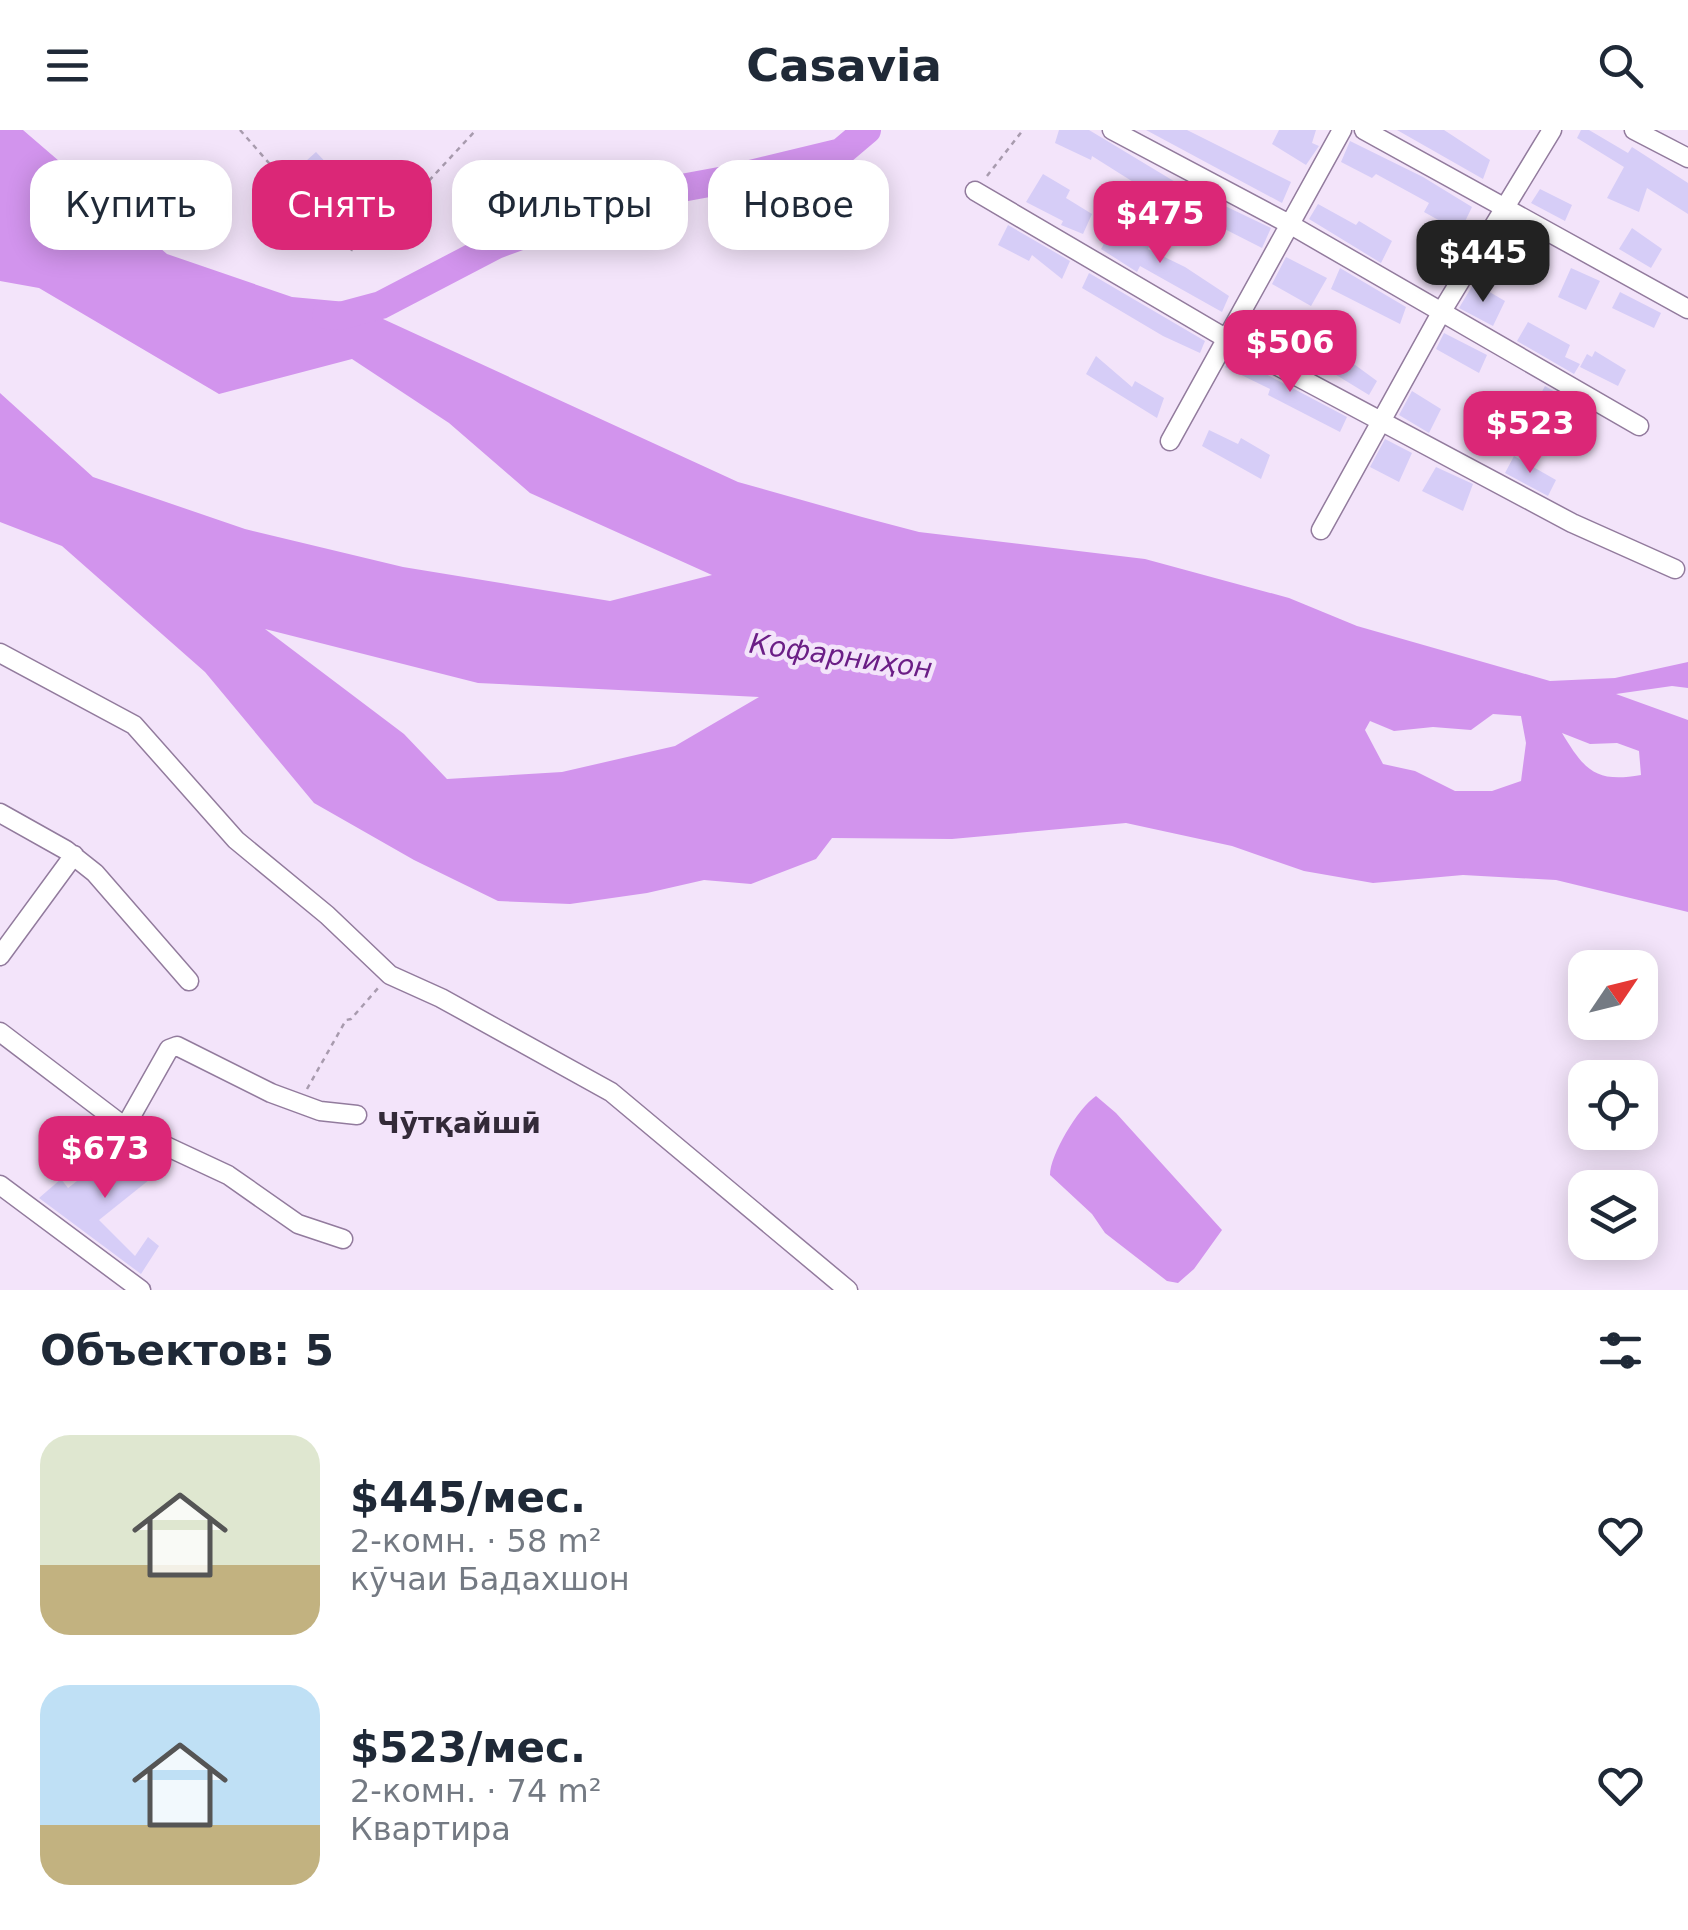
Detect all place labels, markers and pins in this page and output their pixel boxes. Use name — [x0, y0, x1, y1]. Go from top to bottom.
pin: $475 — [1101, 181, 1219, 266]
pin: $445 — [1424, 220, 1542, 305]
pin: $506 — [1231, 310, 1349, 395]
pin: $523 — [1471, 391, 1589, 476]
pin: $673 — [46, 1116, 164, 1201]

